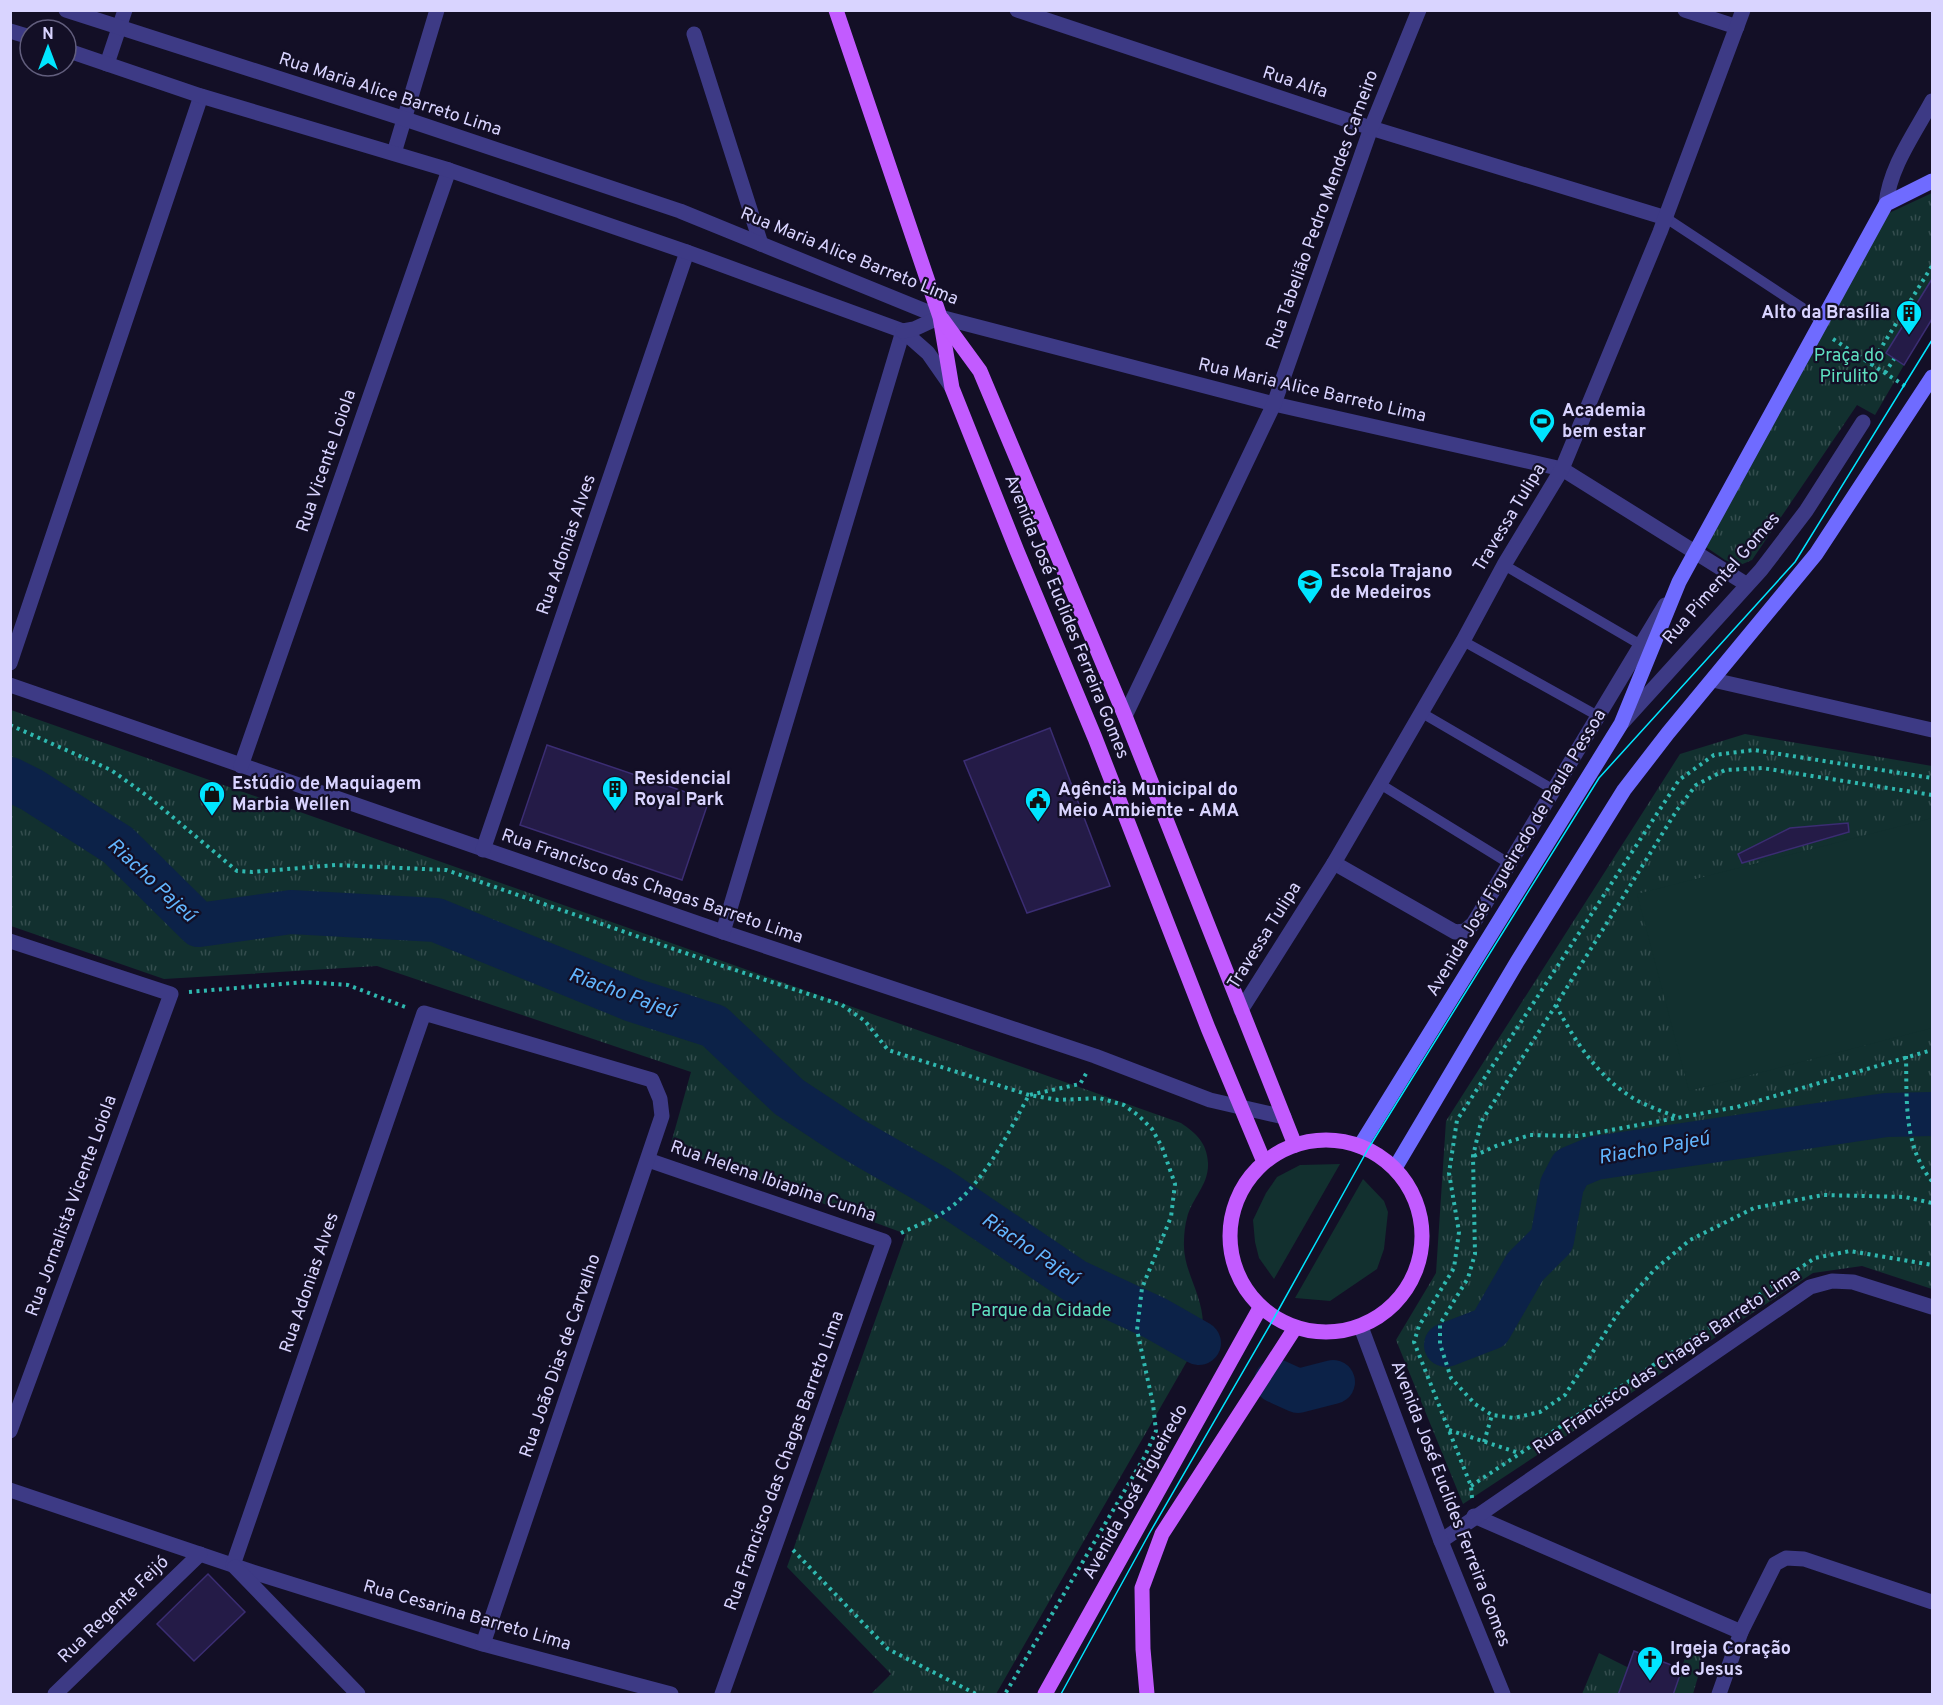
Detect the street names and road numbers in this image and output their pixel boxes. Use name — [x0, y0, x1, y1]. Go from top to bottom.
street label: Rua Maria Alice Barreto Lima — [275, 48, 505, 142]
street label: Rua Alfa — [1259, 62, 1331, 104]
street label: Rua Tabelião Pedro Mendes Carneiro — [1262, 67, 1384, 353]
street label: Rua Maria Alice Barreto Lima — [737, 203, 961, 311]
street label: Rua Maria Alice Barreto Lima — [1196, 354, 1428, 428]
street label: Rua Vicente Loiola — [292, 387, 362, 535]
street label: Travessa Tulipa — [1469, 460, 1551, 576]
street label: Rua Adonias Alves — [532, 472, 602, 618]
street label: Avenida José Euclides Ferreira Gomes — [998, 472, 1134, 762]
street label: Rua Pimentel Gomes — [1658, 508, 1786, 650]
street label: Avenida José Figueiredo de Paula Pessoa — [1422, 705, 1612, 1001]
street label: Rua Francisco das Chagas Barreto Lima — [498, 824, 806, 950]
street label: Travessa Tulipa — [1223, 878, 1307, 994]
street label: Rua Jornalista Vicente Loiola — [21, 1092, 123, 1320]
street label: Rua Helena Ibiapina Cunha — [667, 1136, 879, 1228]
street label: Rua Adonias Alves — [275, 1210, 345, 1356]
street label: Rua João Dias de Carvalho — [515, 1251, 607, 1461]
street label: Rua Francisco das Chagas Barreto Lima — [1529, 1264, 1805, 1460]
street label: Rua Francisco das Chagas Barreto Lima — [720, 1308, 850, 1614]
street label: Avenida José Euclides Ferreira Gomes — [1385, 1358, 1515, 1650]
street label: Avenida José Figueiredo — [1078, 1400, 1194, 1584]
street label: Rua Regente Feijó — [54, 1551, 174, 1669]
street label: Rua Cesarina Barreto Lima — [360, 1575, 574, 1657]

